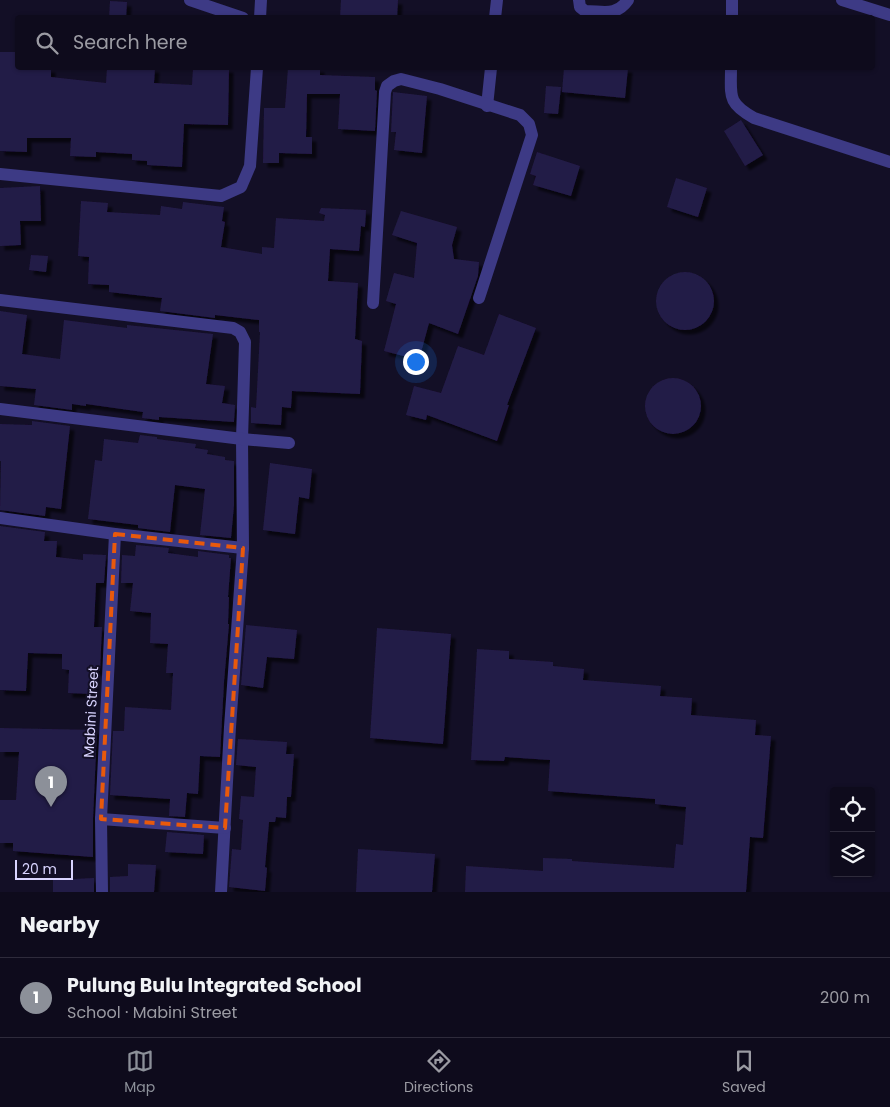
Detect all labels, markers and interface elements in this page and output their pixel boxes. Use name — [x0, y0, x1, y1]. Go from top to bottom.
search box — [15, 15, 875, 70]
icon: search — [33, 29, 61, 57]
text: Search here — [73, 29, 187, 56]
your location — [403, 349, 429, 375]
street label: Mabini Street — [79, 666, 103, 758]
pin: 1 — [35, 766, 67, 807]
map controls — [830, 787, 875, 877]
button: locate — [830, 787, 875, 832]
button: layers — [830, 832, 875, 877]
scale bar — [15, 857, 72, 880]
text: 20 m — [22, 859, 57, 879]
text: Nearby — [20, 910, 100, 939]
text: Pulung Bulu Integrated School — [67, 972, 361, 999]
text: 1 — [33, 986, 39, 1009]
text: 200 m — [820, 986, 870, 1009]
text: School · Mabini Street — [67, 1001, 237, 1024]
tab: Map — [124, 1047, 155, 1098]
tab: Directions — [404, 1047, 473, 1098]
tab: Saved — [722, 1047, 766, 1098]

